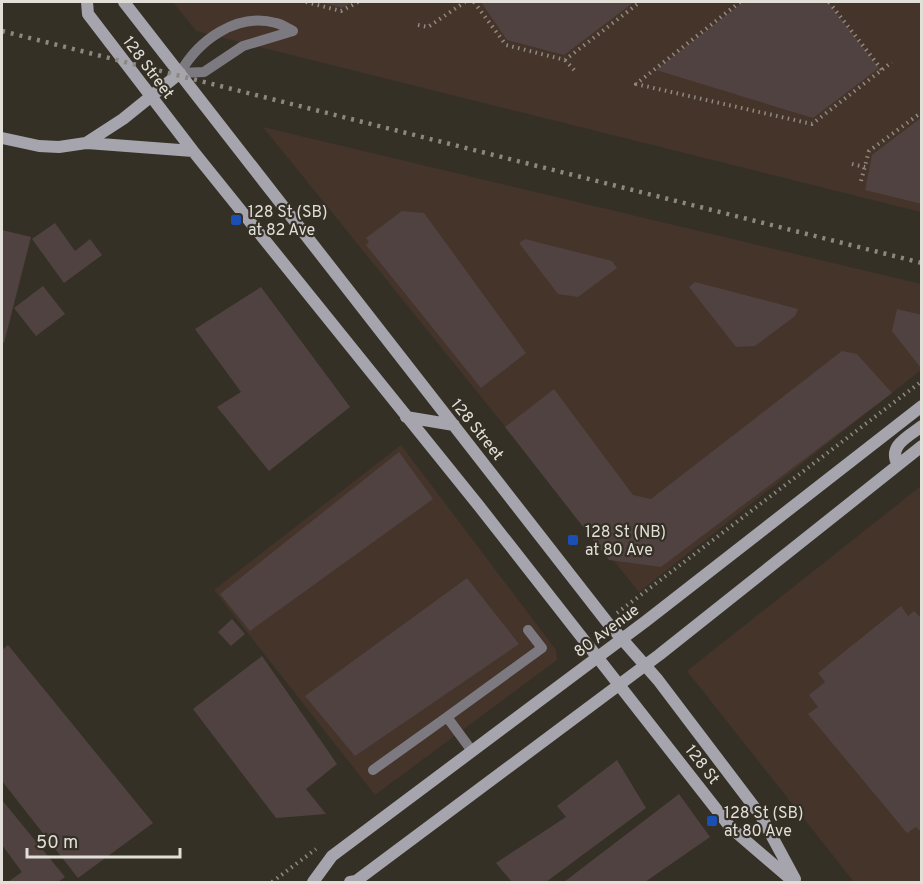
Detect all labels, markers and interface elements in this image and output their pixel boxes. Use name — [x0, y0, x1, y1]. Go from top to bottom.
street label: 128 Street — [117, 33, 177, 104]
place label: 128 St (SB) at 82 Ave — [248, 203, 327, 241]
marker: 128 St (SB) at 82 Ave — [229, 213, 243, 227]
street label: 128 Street — [446, 395, 507, 465]
place label: 128 St (NB) at 80 Ave — [585, 523, 666, 561]
marker: 128 St (NB) at 80 Ave — [566, 533, 580, 547]
street label: 80 Avenue — [571, 601, 644, 663]
street label: 128 St — [680, 741, 723, 789]
place label: 128 St (SB) at 80 Ave — [724, 804, 803, 842]
marker: 128 St (SB) at 80 Ave — [705, 814, 719, 828]
scale bar — [27, 821, 180, 859]
text: 50 m — [36, 832, 78, 855]

